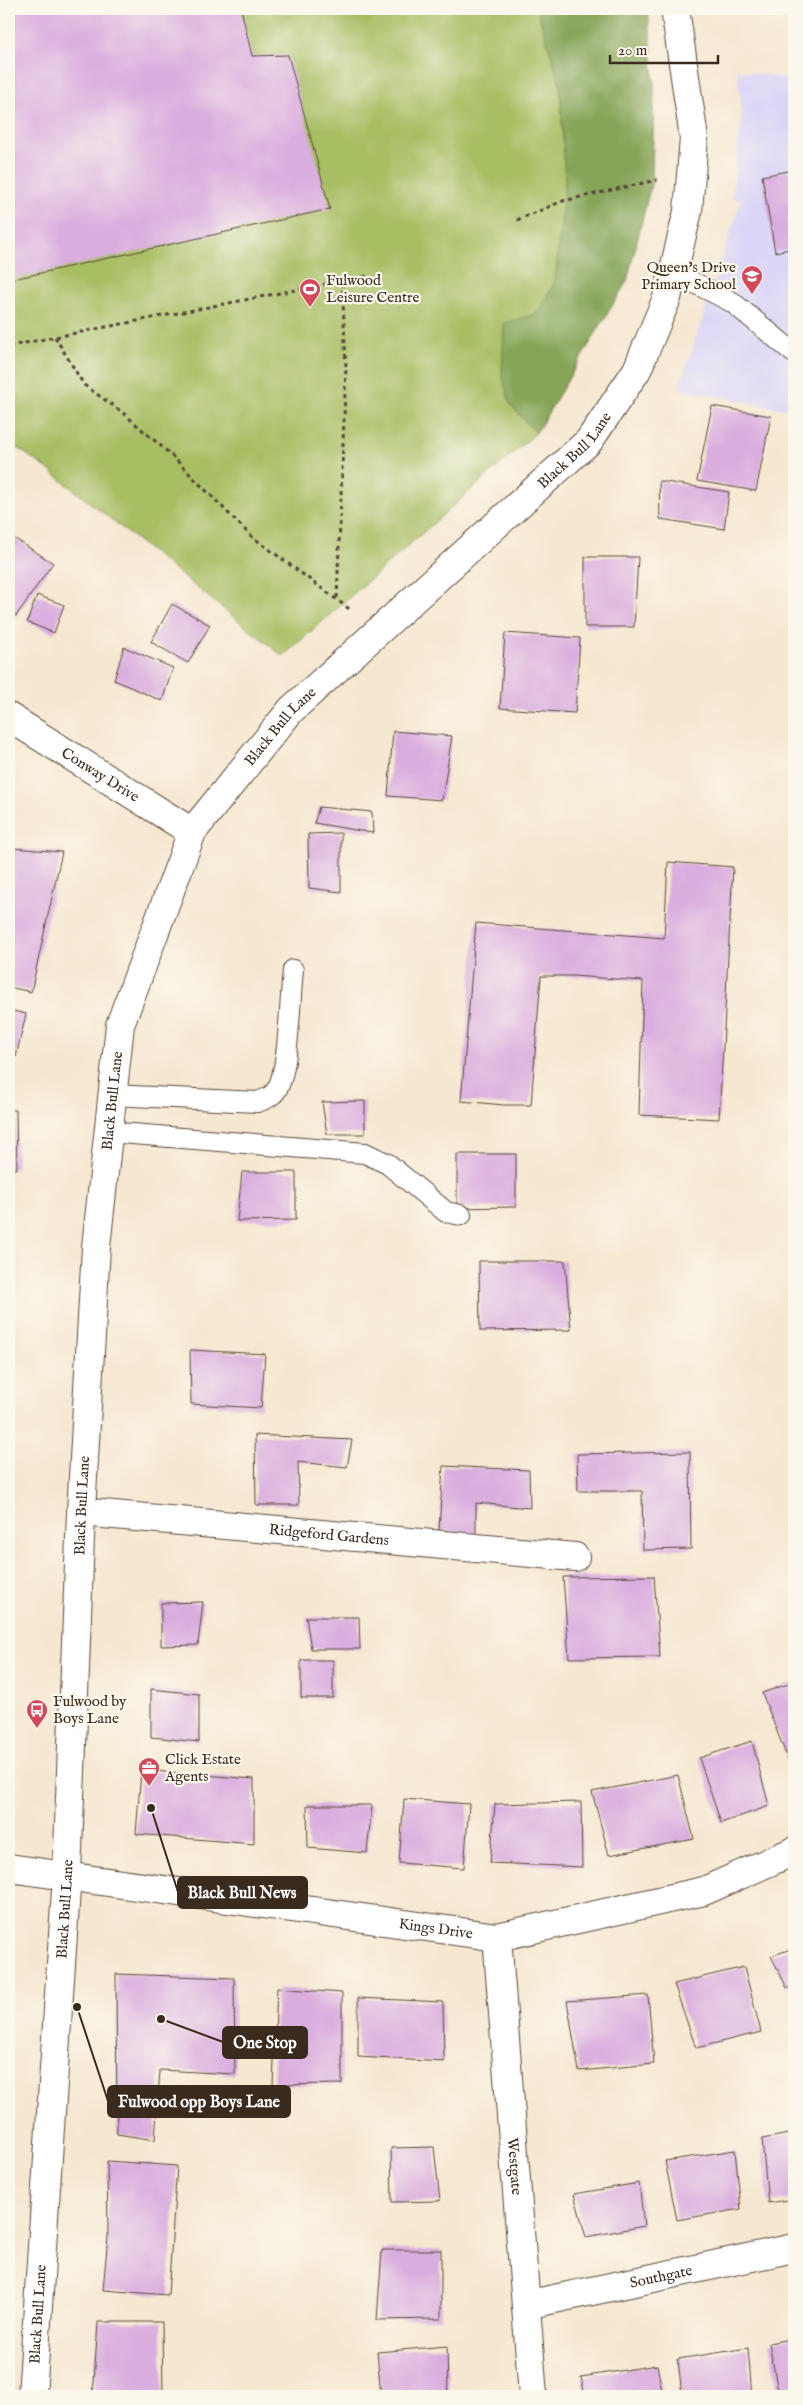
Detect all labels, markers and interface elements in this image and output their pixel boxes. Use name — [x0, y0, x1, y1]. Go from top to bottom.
scale bar — [610, 32, 718, 64]
text: 20 m — [618, 41, 648, 60]
place label: Queen's Drive Primary School — [641, 258, 737, 294]
school or university icon: Queen's Drive Primary School — [740, 264, 764, 295]
place label: Fulwood Leisure Centre — [326, 271, 420, 307]
sports icon: Fulwood Leisure Centre — [298, 277, 322, 308]
street label: Black Bull Lane — [534, 408, 616, 493]
street label: Black Bull Lane — [241, 683, 320, 770]
street label: Conway Drive — [58, 743, 143, 807]
street label: Black Bull Lane — [98, 1050, 127, 1151]
street label: Black Bull Lane — [70, 1455, 94, 1556]
street label: Ridgeford Gardens — [268, 1520, 390, 1550]
place label: Fulwood by Boys Lane — [53, 1692, 127, 1728]
bus stop icon: Fulwood by Boys Lane — [25, 1698, 49, 1729]
place label: Click Estate Agents — [164, 1750, 241, 1786]
office icon: Click Estate Agents — [137, 1756, 161, 1787]
street label: Black Bull Lane — [52, 1859, 78, 1959]
callout: Black Bull News — [178, 1877, 307, 1908]
text: Black Bull News — [188, 1884, 297, 1904]
street label: Kings Drive — [397, 1914, 474, 1943]
callout: One Stop — [223, 2027, 307, 2058]
text: One Stop — [233, 2034, 297, 2054]
callout: Fulwood opp Boys Lane — [108, 2086, 290, 2117]
text: Fulwood opp Boys Lane — [118, 2093, 281, 2113]
street label: Westgate — [503, 2137, 526, 2196]
street label: Southgate — [628, 2261, 694, 2293]
street label: Black Bull Lane — [25, 2264, 51, 2365]

